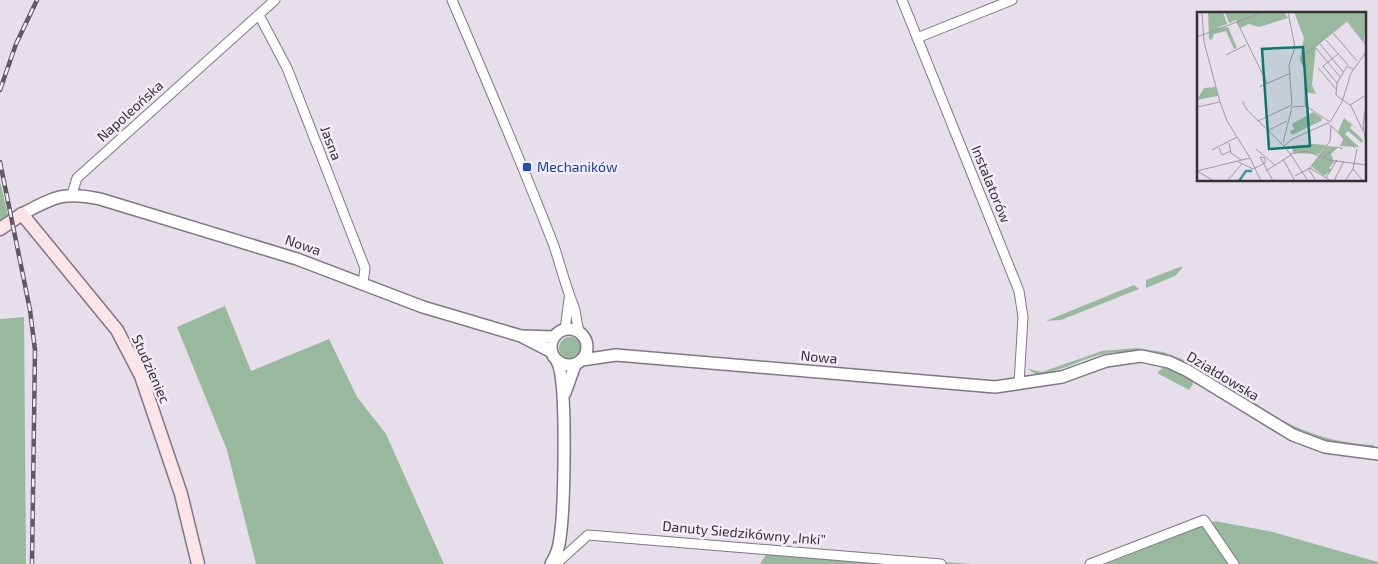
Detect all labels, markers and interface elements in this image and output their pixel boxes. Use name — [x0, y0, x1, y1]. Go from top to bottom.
inset map — [1197, 12, 1366, 181]
street label: Napoleońska — [93, 76, 166, 145]
street label: Jasna — [317, 123, 346, 162]
street label: Instalatorów — [968, 143, 1015, 225]
place label: Mechaników — [537, 158, 618, 175]
marker: Mechaników — [521, 161, 533, 173]
street label: Nowa — [283, 230, 323, 259]
street label: Studzieniec — [129, 332, 174, 406]
street label: Nowa — [800, 346, 838, 367]
street label: Działdowska — [1184, 347, 1263, 404]
street label: Danuty Siedzikówny „Inki” — [662, 517, 826, 548]

